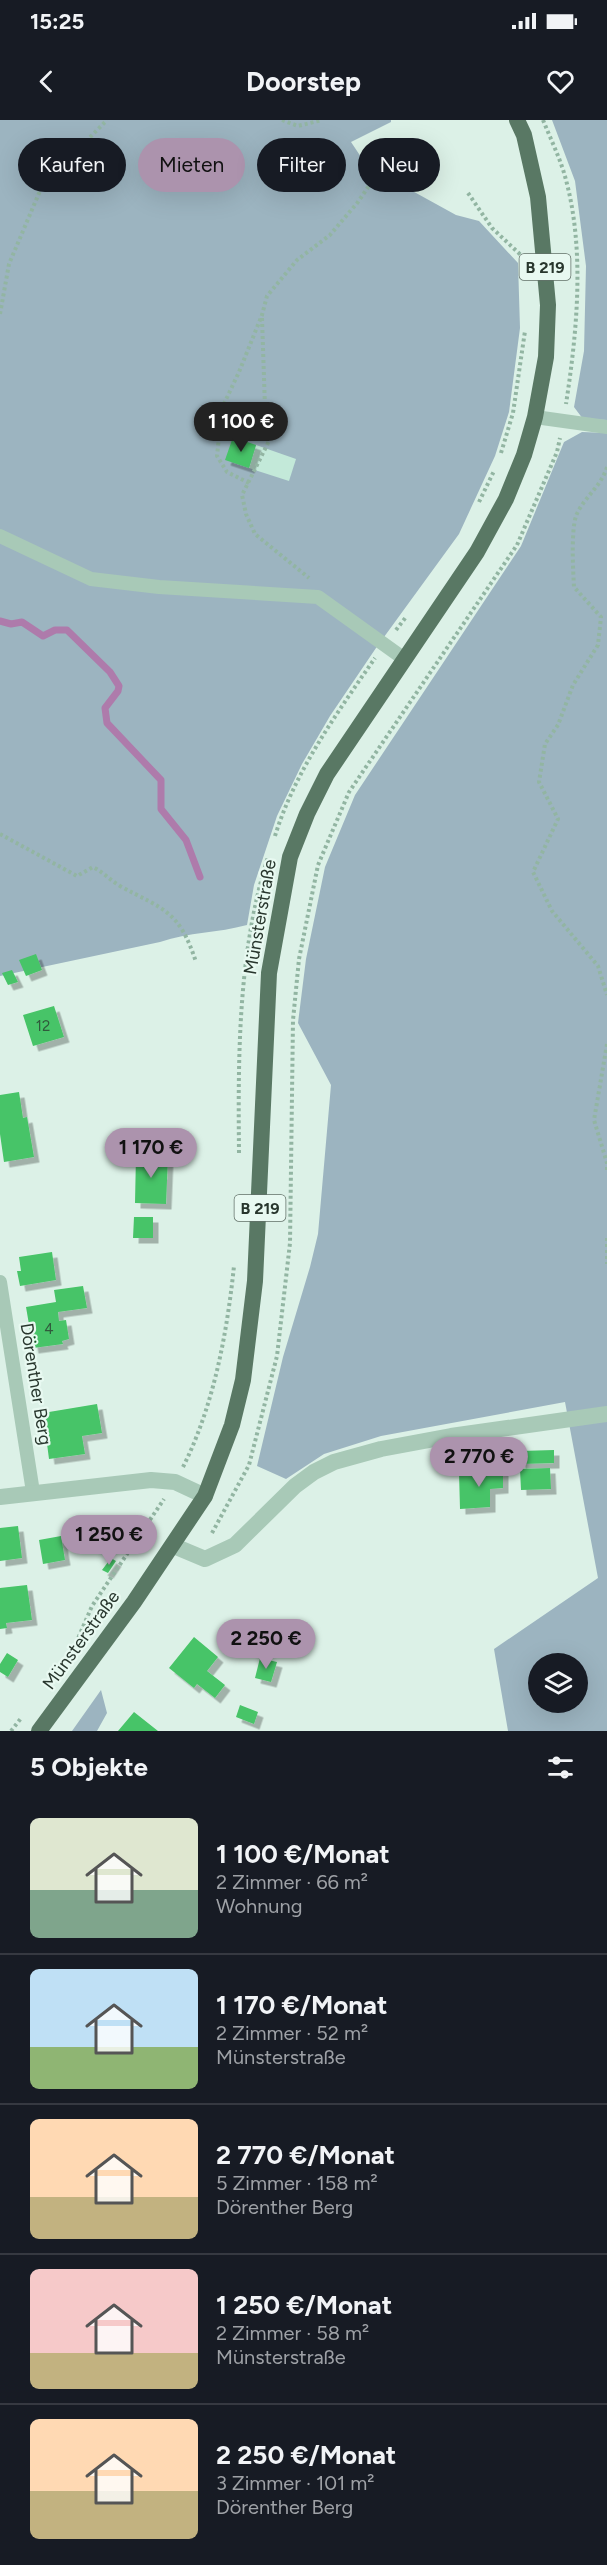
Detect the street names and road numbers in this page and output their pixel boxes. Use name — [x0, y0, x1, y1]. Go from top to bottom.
road number: B 219 — [520, 254, 570, 280]
street label: Münsterstraße — [239, 857, 281, 976]
road number: B 219 — [234, 1195, 286, 1221]
street label: Dörenther Berg — [15, 1321, 57, 1447]
street label: Münsterstraße — [38, 1586, 124, 1694]

